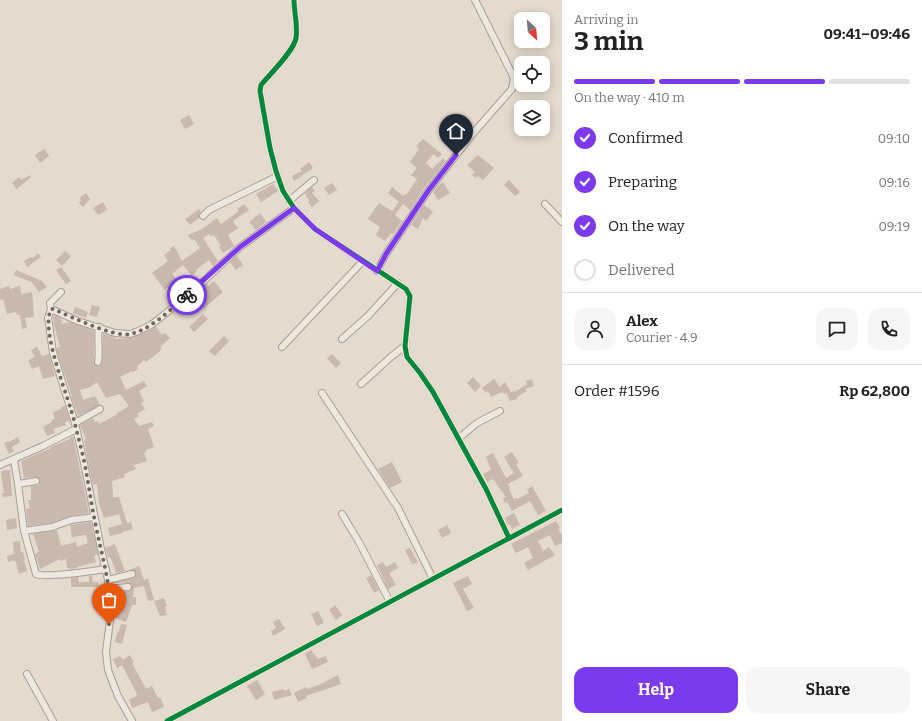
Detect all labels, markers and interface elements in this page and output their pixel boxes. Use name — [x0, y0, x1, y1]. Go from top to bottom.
north arrow — [514, 12, 550, 48]
map controls — [514, 12, 550, 136]
text: Arriving in — [574, 12, 639, 27]
text: 09:41–09:46 — [824, 25, 910, 43]
text: 3 min — [574, 26, 643, 57]
button: locate — [514, 56, 550, 92]
text: On the way · 410 m — [574, 90, 685, 105]
button: layers — [514, 100, 550, 136]
pin — [439, 114, 473, 155]
icon: home — [445, 120, 467, 142]
icon: check — [574, 127, 596, 149]
text: Confirmed — [608, 129, 683, 147]
text: 09:10 — [878, 131, 910, 146]
icon: check — [574, 171, 596, 193]
text: Preparing — [608, 173, 677, 191]
text: 09:16 — [878, 175, 910, 190]
icon: check — [574, 215, 596, 237]
text: On the way — [608, 217, 685, 235]
text: 09:19 — [878, 219, 910, 234]
text: Delivered — [608, 261, 675, 279]
courier — [167, 275, 207, 315]
icon: bike — [176, 284, 198, 306]
button: person — [574, 308, 616, 350]
button: chat — [816, 308, 858, 350]
button: phone — [868, 308, 910, 350]
text: Alex — [626, 312, 658, 330]
text: Courier · 4.9 — [626, 330, 698, 345]
text: Order #1596 — [574, 382, 660, 400]
text: Rp 62,800 — [839, 382, 910, 400]
pin — [92, 583, 126, 624]
icon: bag — [98, 589, 120, 611]
button: Help — [574, 667, 738, 713]
button: Share — [746, 667, 910, 713]

